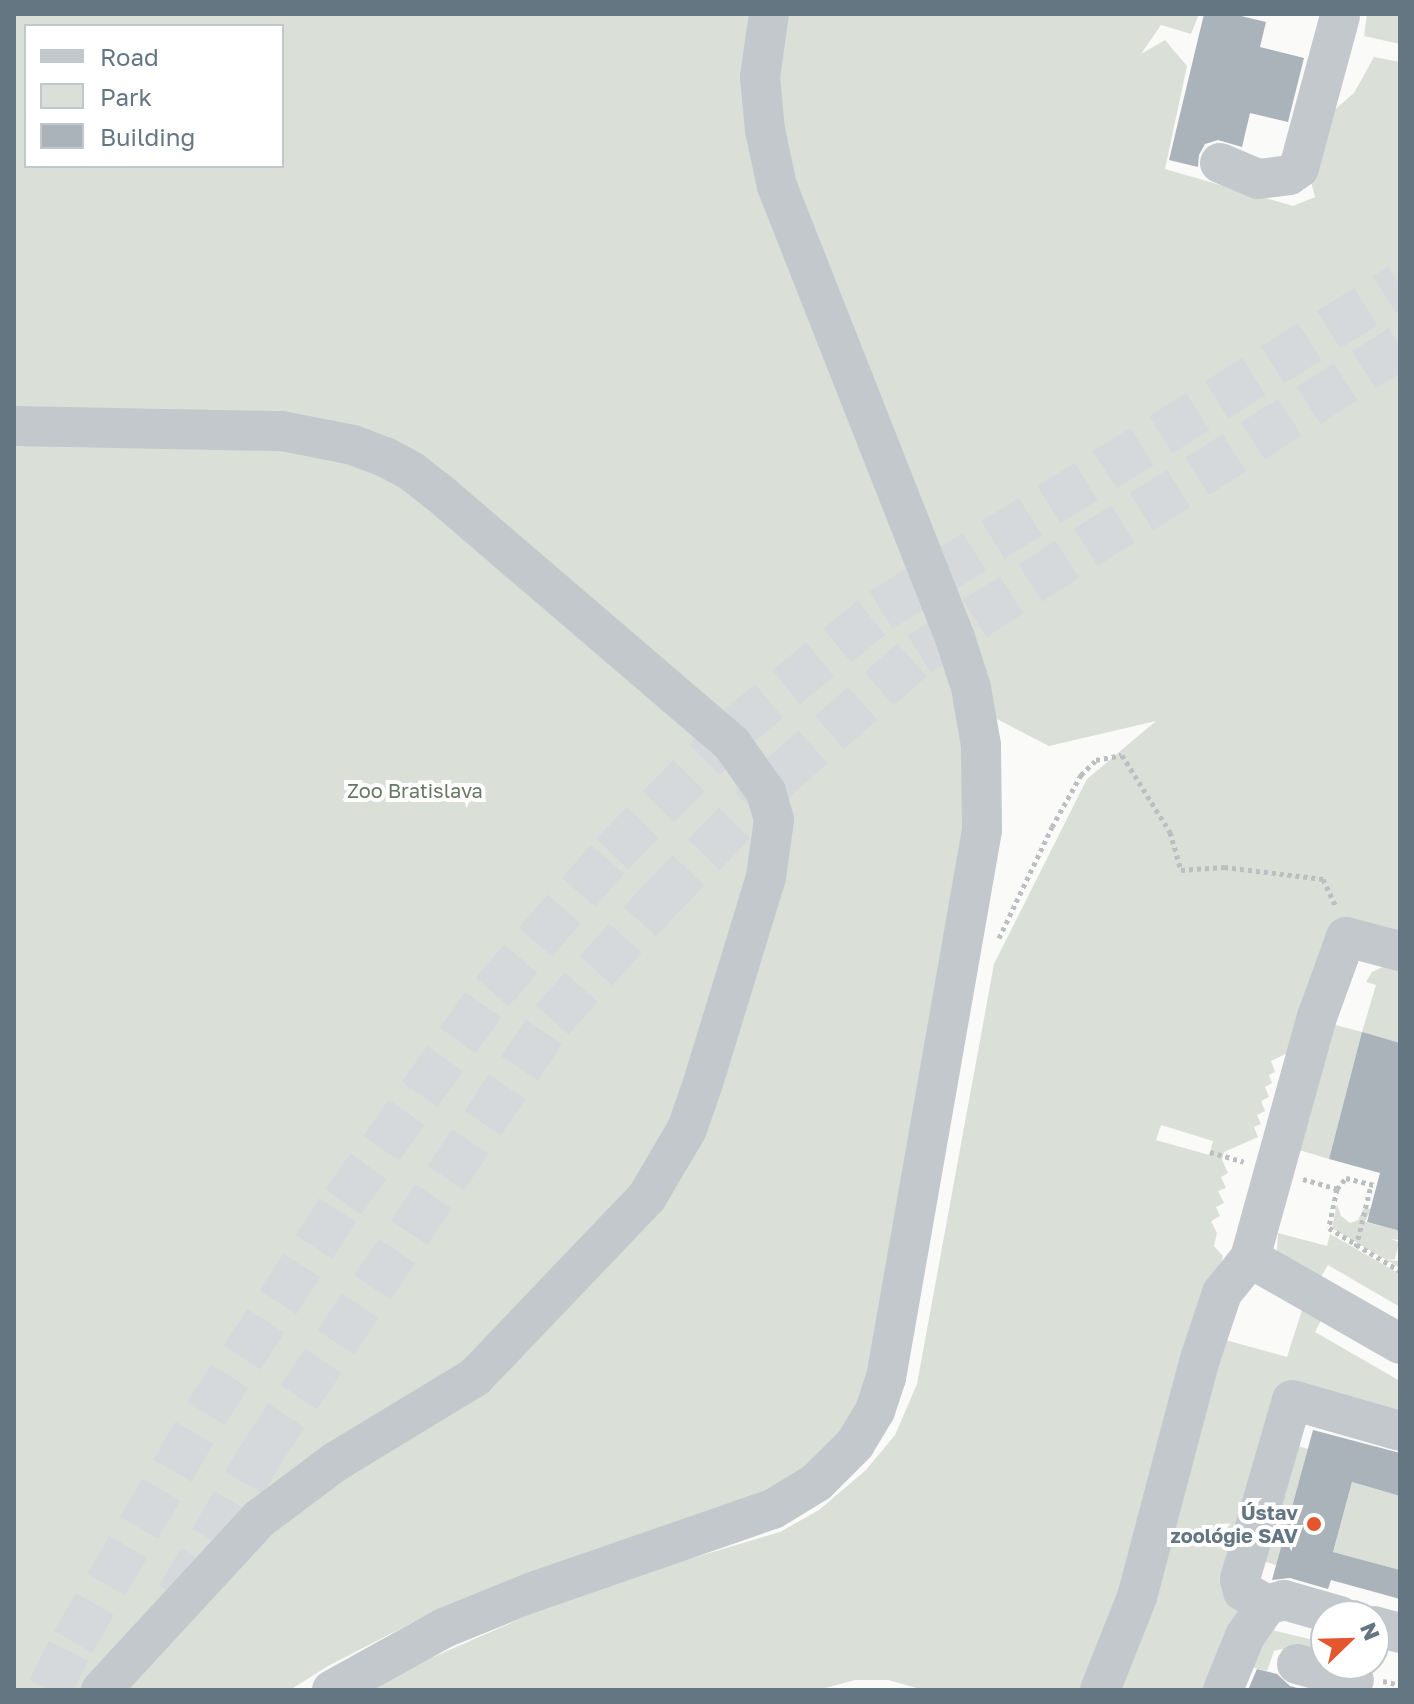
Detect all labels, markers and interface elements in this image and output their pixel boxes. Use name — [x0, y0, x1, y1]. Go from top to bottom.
legend — [24, 24, 284, 168]
text: Road — [100, 42, 159, 71]
text: Park — [100, 82, 152, 111]
text: Building — [100, 122, 195, 151]
park label: Zoo Bratislava — [347, 778, 483, 802]
place label: Ústav zoológie SAV — [1171, 1500, 1298, 1547]
marker: Ústav zoológie SAV — [1305, 1515, 1323, 1533]
north arrow — [1310, 1600, 1390, 1680]
text: N — [1355, 1618, 1386, 1644]

